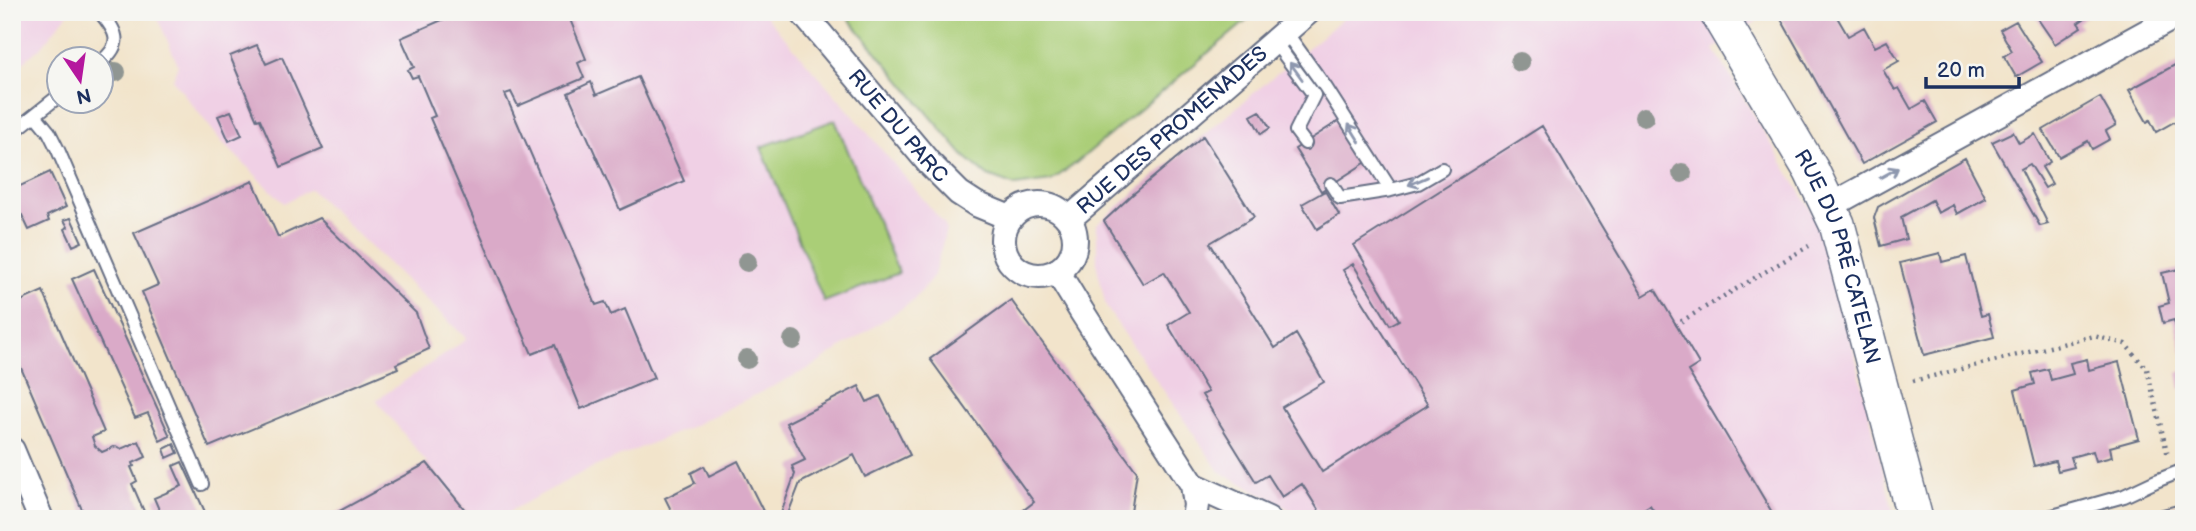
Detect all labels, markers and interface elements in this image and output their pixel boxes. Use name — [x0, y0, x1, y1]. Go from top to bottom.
street label: RUE DES PROMENADES — [1072, 41, 1273, 220]
north arrow — [46, 46, 116, 116]
scale bar — [1926, 46, 2019, 90]
text: 20 m — [1937, 58, 1985, 83]
one-way arrow — [1288, 62, 1303, 81]
street label: RUE DU PARC — [843, 64, 953, 188]
text: N — [74, 82, 93, 108]
one-way arrow — [1347, 123, 1361, 143]
street label: RUE DU PRÉ CATELAN — [1789, 145, 1885, 367]
one-way arrow — [1879, 166, 1899, 180]
one-way arrow — [1407, 176, 1429, 189]

